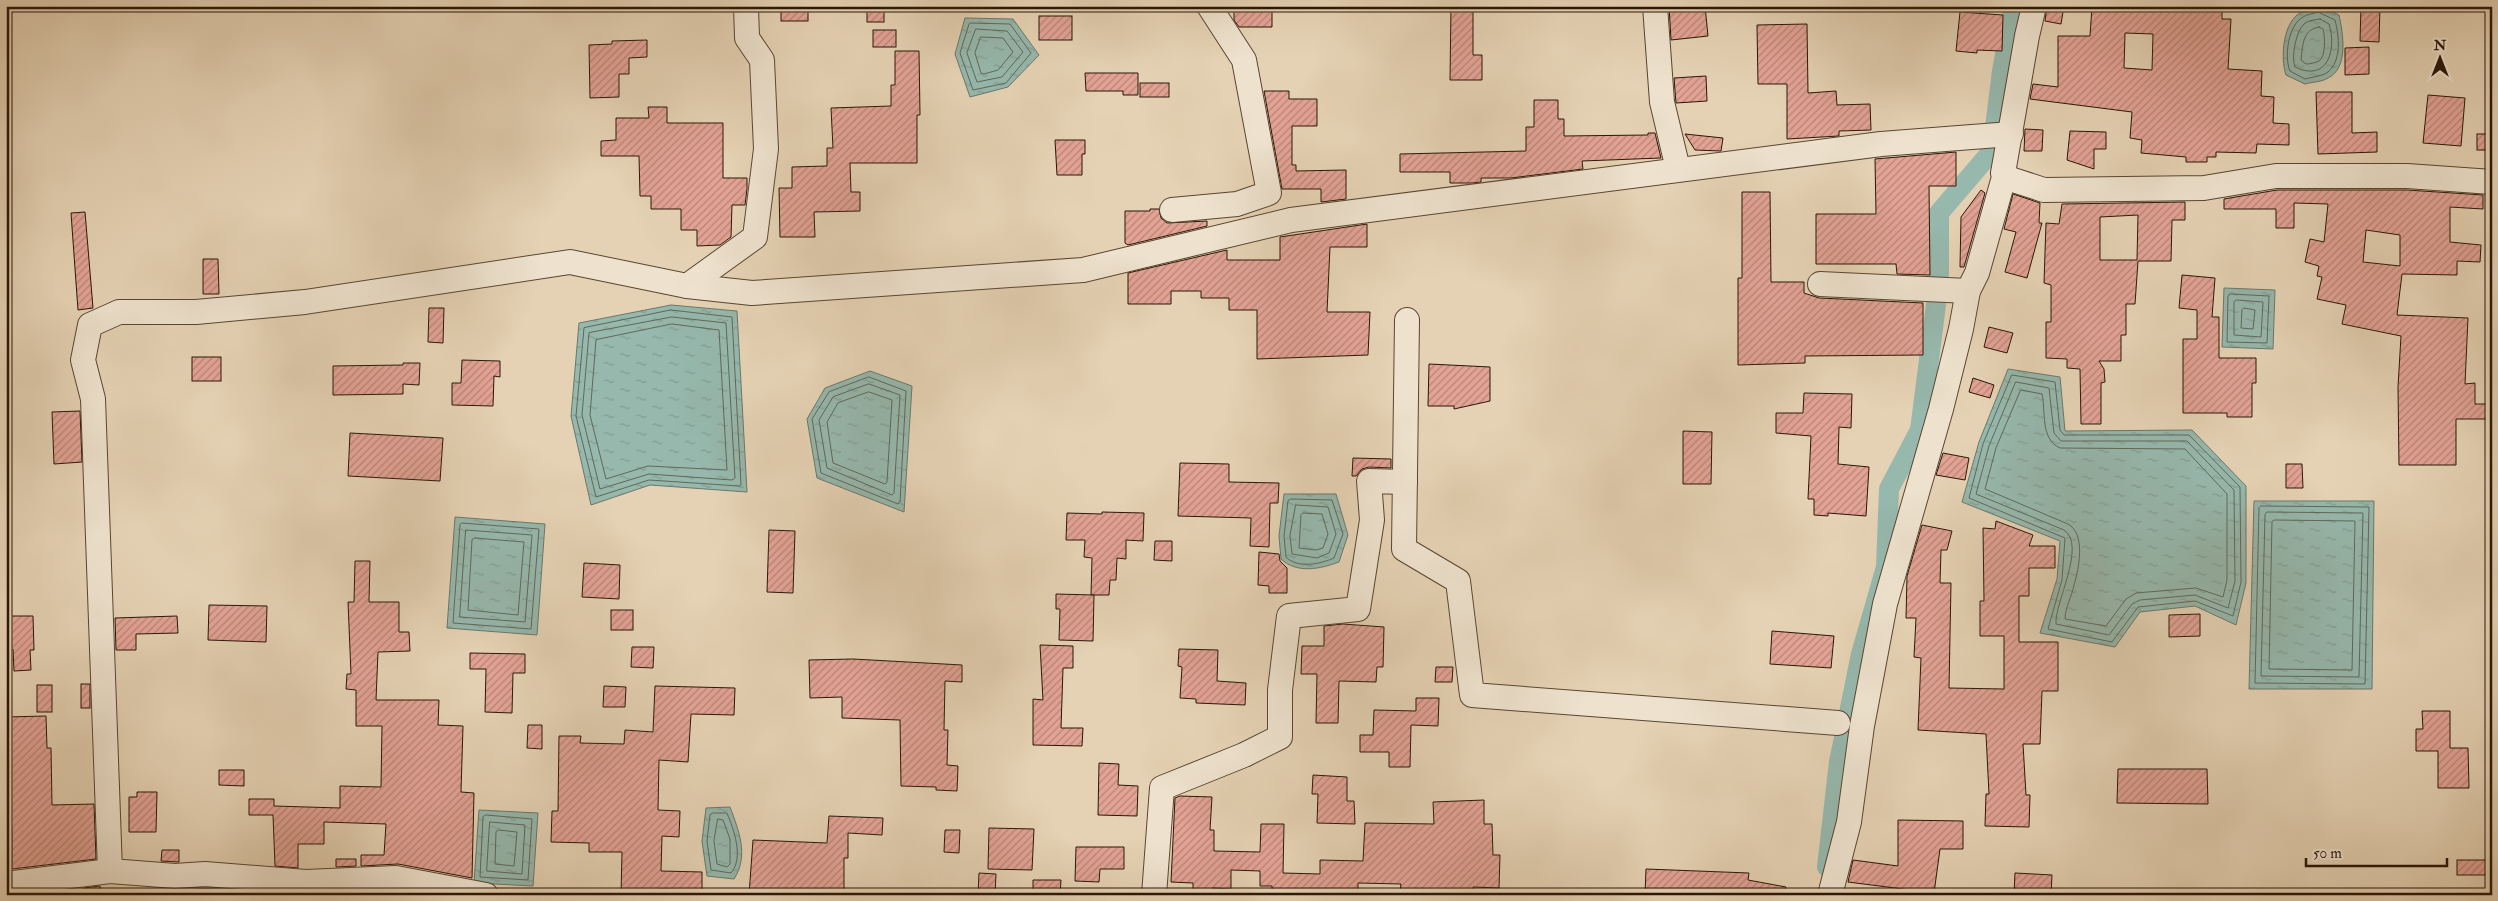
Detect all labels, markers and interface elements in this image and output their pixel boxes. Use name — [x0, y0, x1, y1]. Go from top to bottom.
north arrow — [2416, 32, 2466, 82]
text: N — [2433, 37, 2447, 54]
scale bar — [2306, 836, 2447, 868]
text: 50 m — [2313, 844, 2342, 863]

